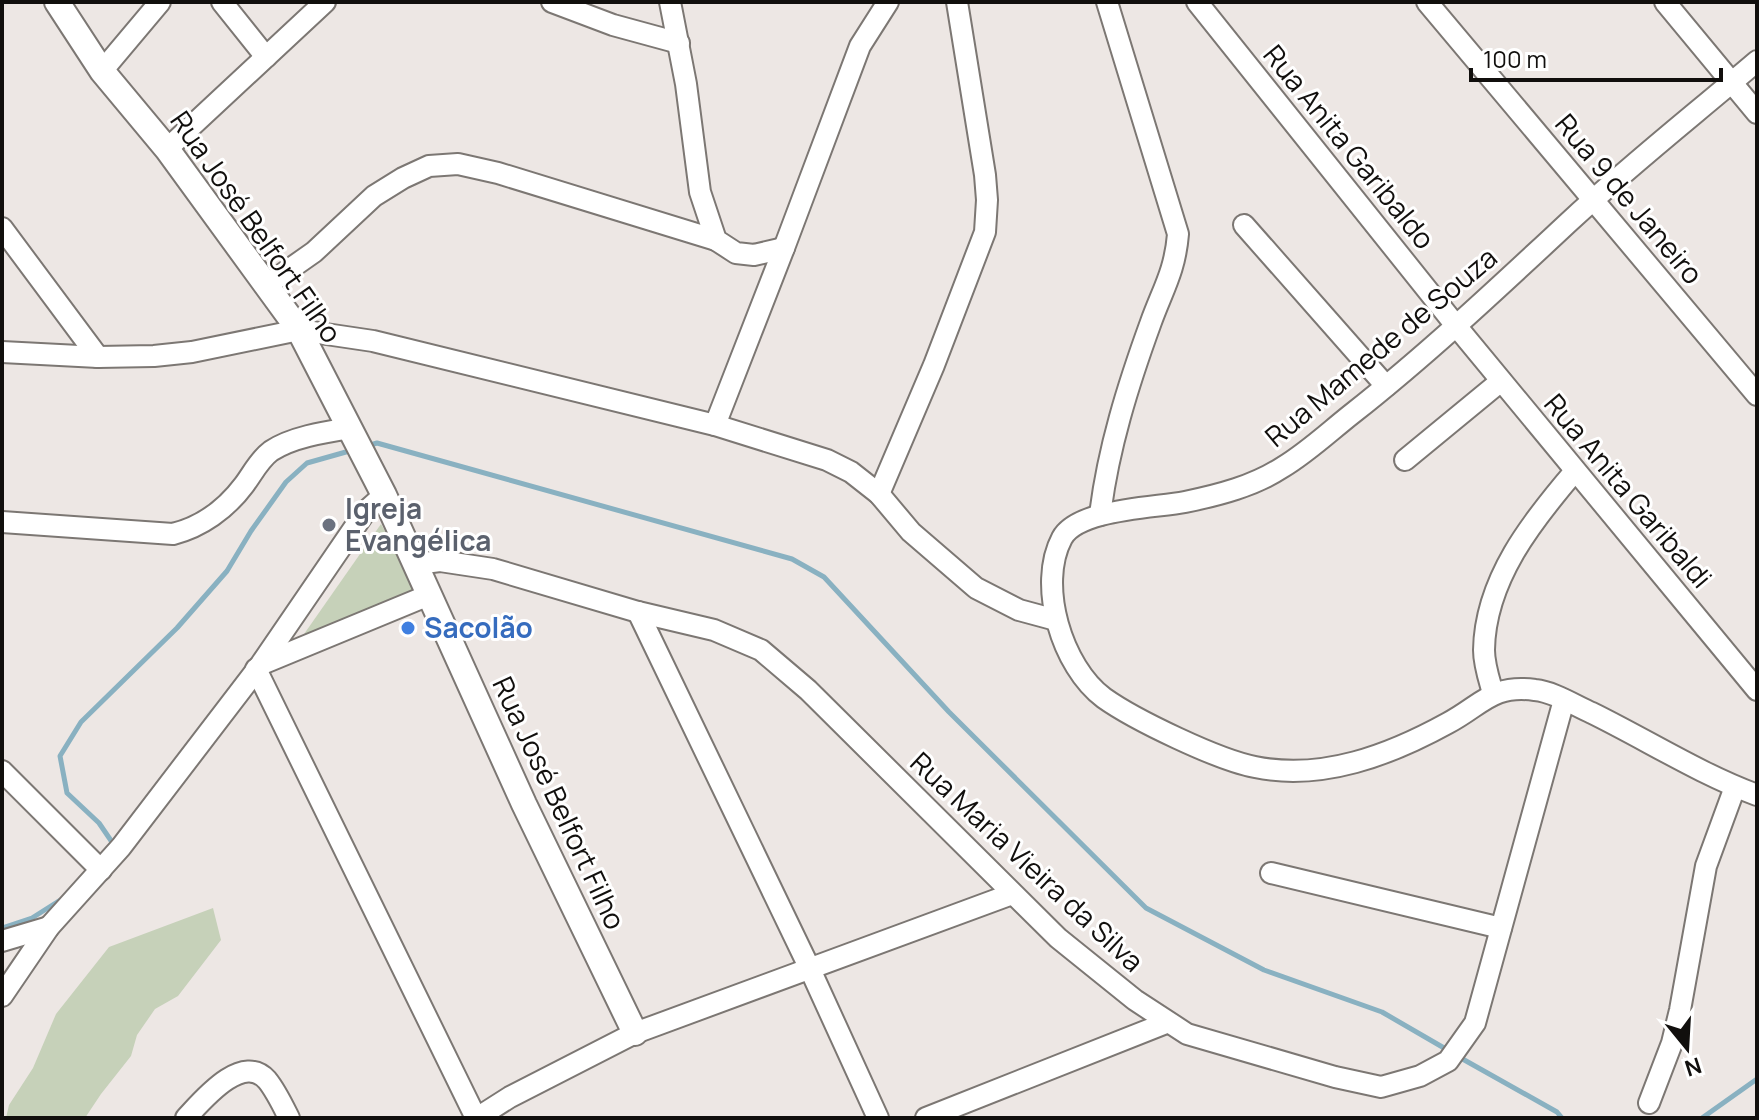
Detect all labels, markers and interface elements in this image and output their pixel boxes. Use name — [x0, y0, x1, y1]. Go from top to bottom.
scale bar — [1471, 32, 1721, 82]
street label: Rua Anita Garibaldo — [1256, 36, 1444, 256]
text: 100 m — [1483, 42, 1547, 75]
street label: Rua José Belfort Filho — [162, 103, 351, 350]
street label: Rua 9 de Janeiro — [1547, 105, 1712, 292]
street label: Rua Mamede de Souza — [1256, 238, 1504, 455]
street label: Rua Anita Garibaldi — [1536, 385, 1721, 595]
place label: Igreja Evangélica — [345, 489, 492, 559]
marker: Igreja Evangélica — [320, 516, 338, 534]
place label: Sacolão — [424, 608, 533, 646]
marker: Sacolão — [399, 619, 417, 637]
street label: Rua José Belfort Filho — [485, 670, 635, 935]
street label: Rua Maria Vieira da Silva — [903, 743, 1152, 979]
north arrow — [1647, 1008, 1727, 1088]
text: N — [1681, 1050, 1705, 1084]

